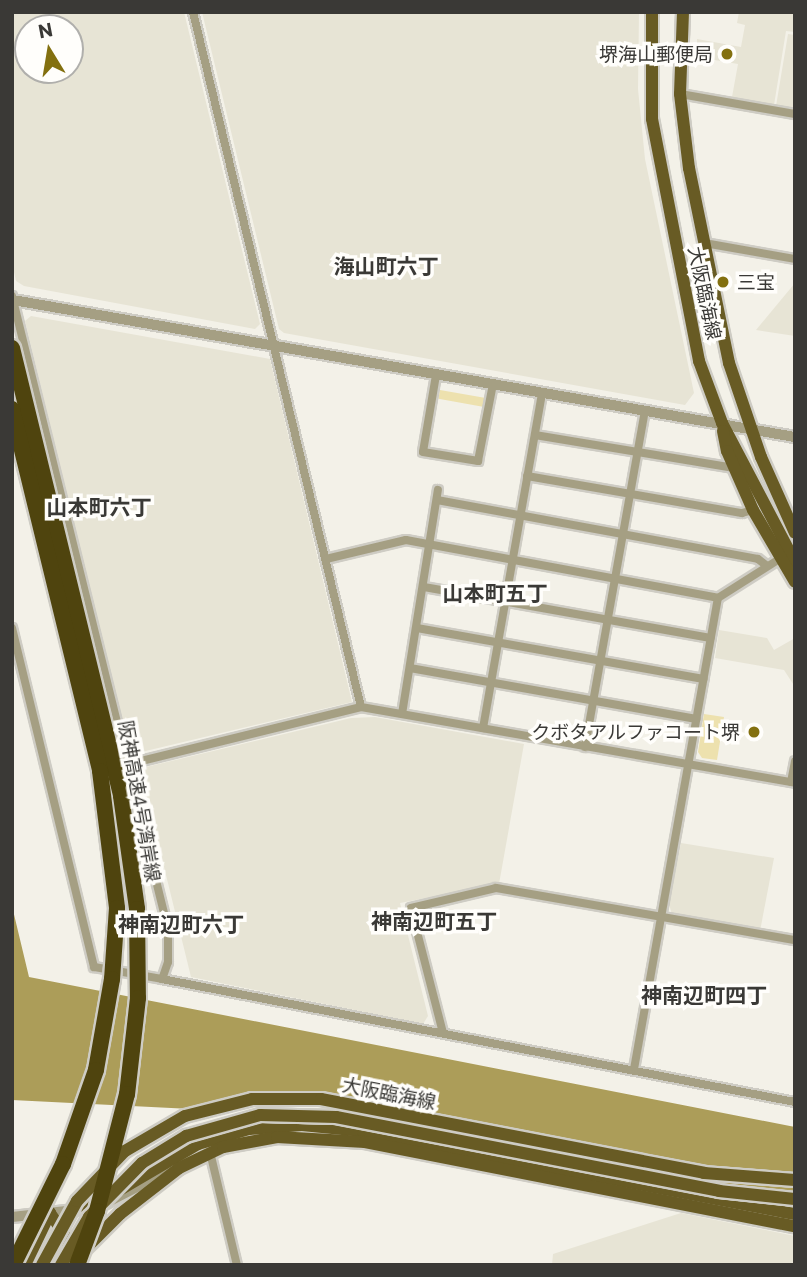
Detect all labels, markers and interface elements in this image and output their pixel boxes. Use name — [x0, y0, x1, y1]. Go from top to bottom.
north arrow — [14, 14, 84, 84]
text: N — [36, 17, 54, 43]
place label: 堺海山郵便局 — [599, 43, 713, 65]
marker: 堺海山郵便局 — [719, 46, 735, 62]
street label: 大阪臨海線 — [684, 244, 726, 342]
district label: 海山町六丁 — [334, 253, 438, 279]
place label: 三宝 — [737, 271, 775, 293]
marker: 三宝 — [715, 274, 731, 290]
district label: 山本町六丁 — [47, 494, 151, 520]
district label: 山本町五丁 — [443, 580, 547, 606]
street label: 阪神高速4号湾岸線 — [115, 719, 165, 883]
place label: クボタアルファコート堺 — [531, 721, 740, 743]
marker: クボタアルファコート堺 — [746, 724, 762, 740]
district label: 神南辺町五丁 — [371, 908, 497, 934]
district label: 神南辺町六丁 — [118, 911, 244, 937]
district label: 神南辺町四丁 — [641, 982, 767, 1008]
street label: 大阪臨海線 — [340, 1073, 438, 1113]

